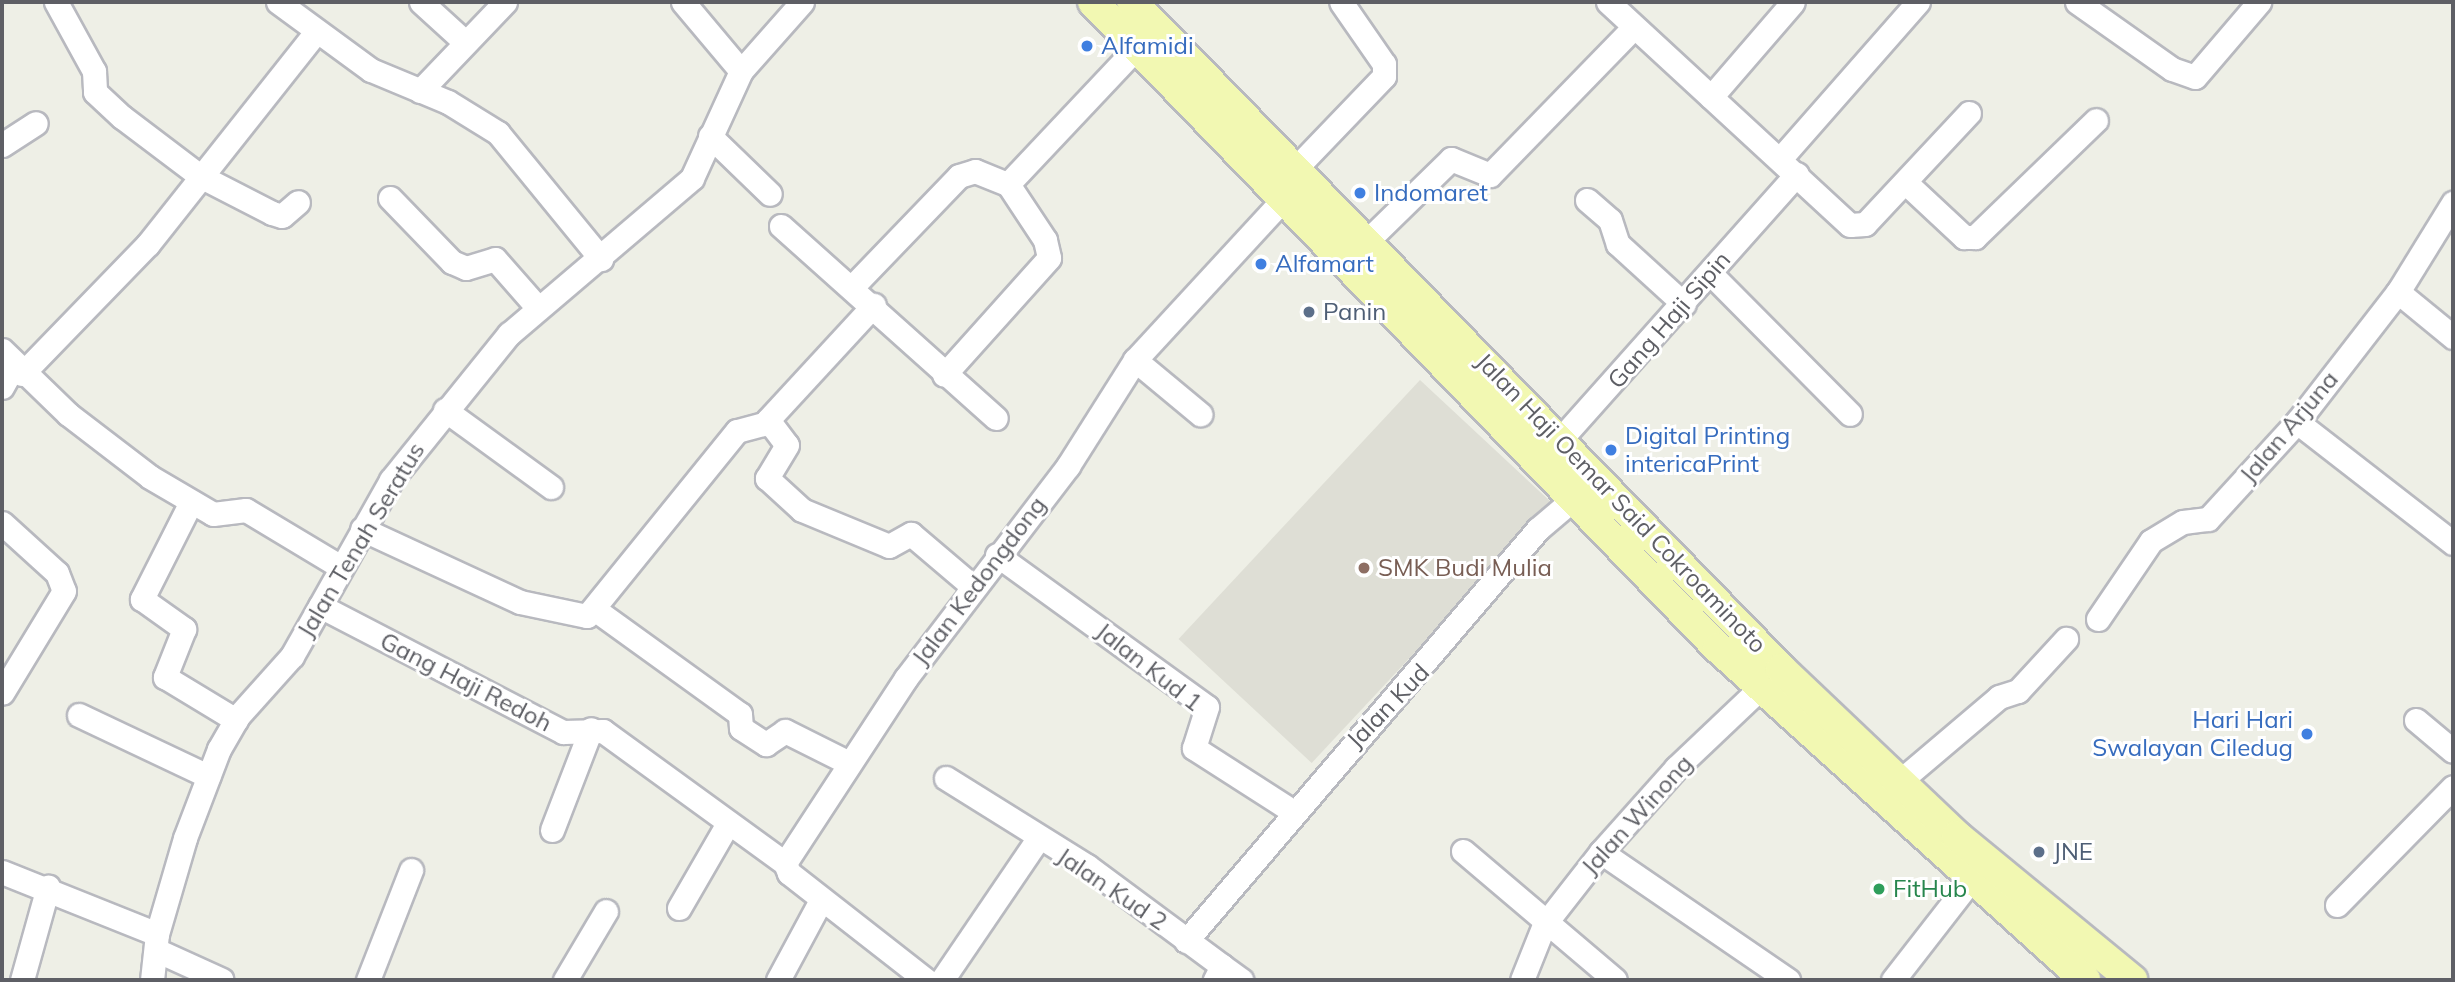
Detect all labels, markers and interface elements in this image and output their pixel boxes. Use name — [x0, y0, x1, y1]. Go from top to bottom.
place label: Alfamidi — [1101, 32, 1194, 60]
marker: Alfamidi — [1079, 38, 1095, 54]
place label: Indomaret — [1374, 179, 1488, 207]
marker: Indomaret — [1352, 185, 1368, 201]
street label: Gang Haji Sipin — [1602, 246, 1736, 394]
place label: Alfamart — [1275, 250, 1374, 278]
marker: Alfamart — [1253, 256, 1269, 272]
place label: Panin — [1323, 298, 1386, 326]
marker: Panin — [1301, 304, 1317, 320]
street label: Jalan Haji Oemar Said Cokroaminoto — [1470, 347, 1772, 659]
street label: Jalan Arjuna — [2234, 365, 2344, 489]
place label: Digital Printing intericaPrint — [1625, 422, 1790, 478]
street label: Jalan Tenah Seratus — [291, 437, 431, 643]
marker: Digital Printing intericaPrint — [1603, 442, 1619, 458]
street label: Jalan Kedongdong — [906, 491, 1052, 671]
place label: SMK Budi Mulia — [1378, 554, 1552, 582]
marker: SMK Budi Mulia — [1356, 560, 1372, 576]
street label: Jalan Kud 1 — [1090, 617, 1208, 717]
street label: Gang Haji Redoh — [375, 626, 557, 738]
street label: Jalan Kud — [1341, 658, 1435, 754]
place label: Hari Hari Swalayan Ciledug — [2092, 706, 2293, 762]
marker: Hari Hari Swalayan Ciledug — [2299, 726, 2315, 742]
street label: Jalan Winong — [1576, 749, 1698, 881]
place label: JNE — [2053, 838, 2093, 866]
street label: Jalan Kud 2 — [1051, 842, 1173, 936]
marker: JNE — [2031, 844, 2047, 860]
place label: FitHub — [1893, 875, 1967, 903]
marker: FitHub — [1871, 881, 1887, 897]

